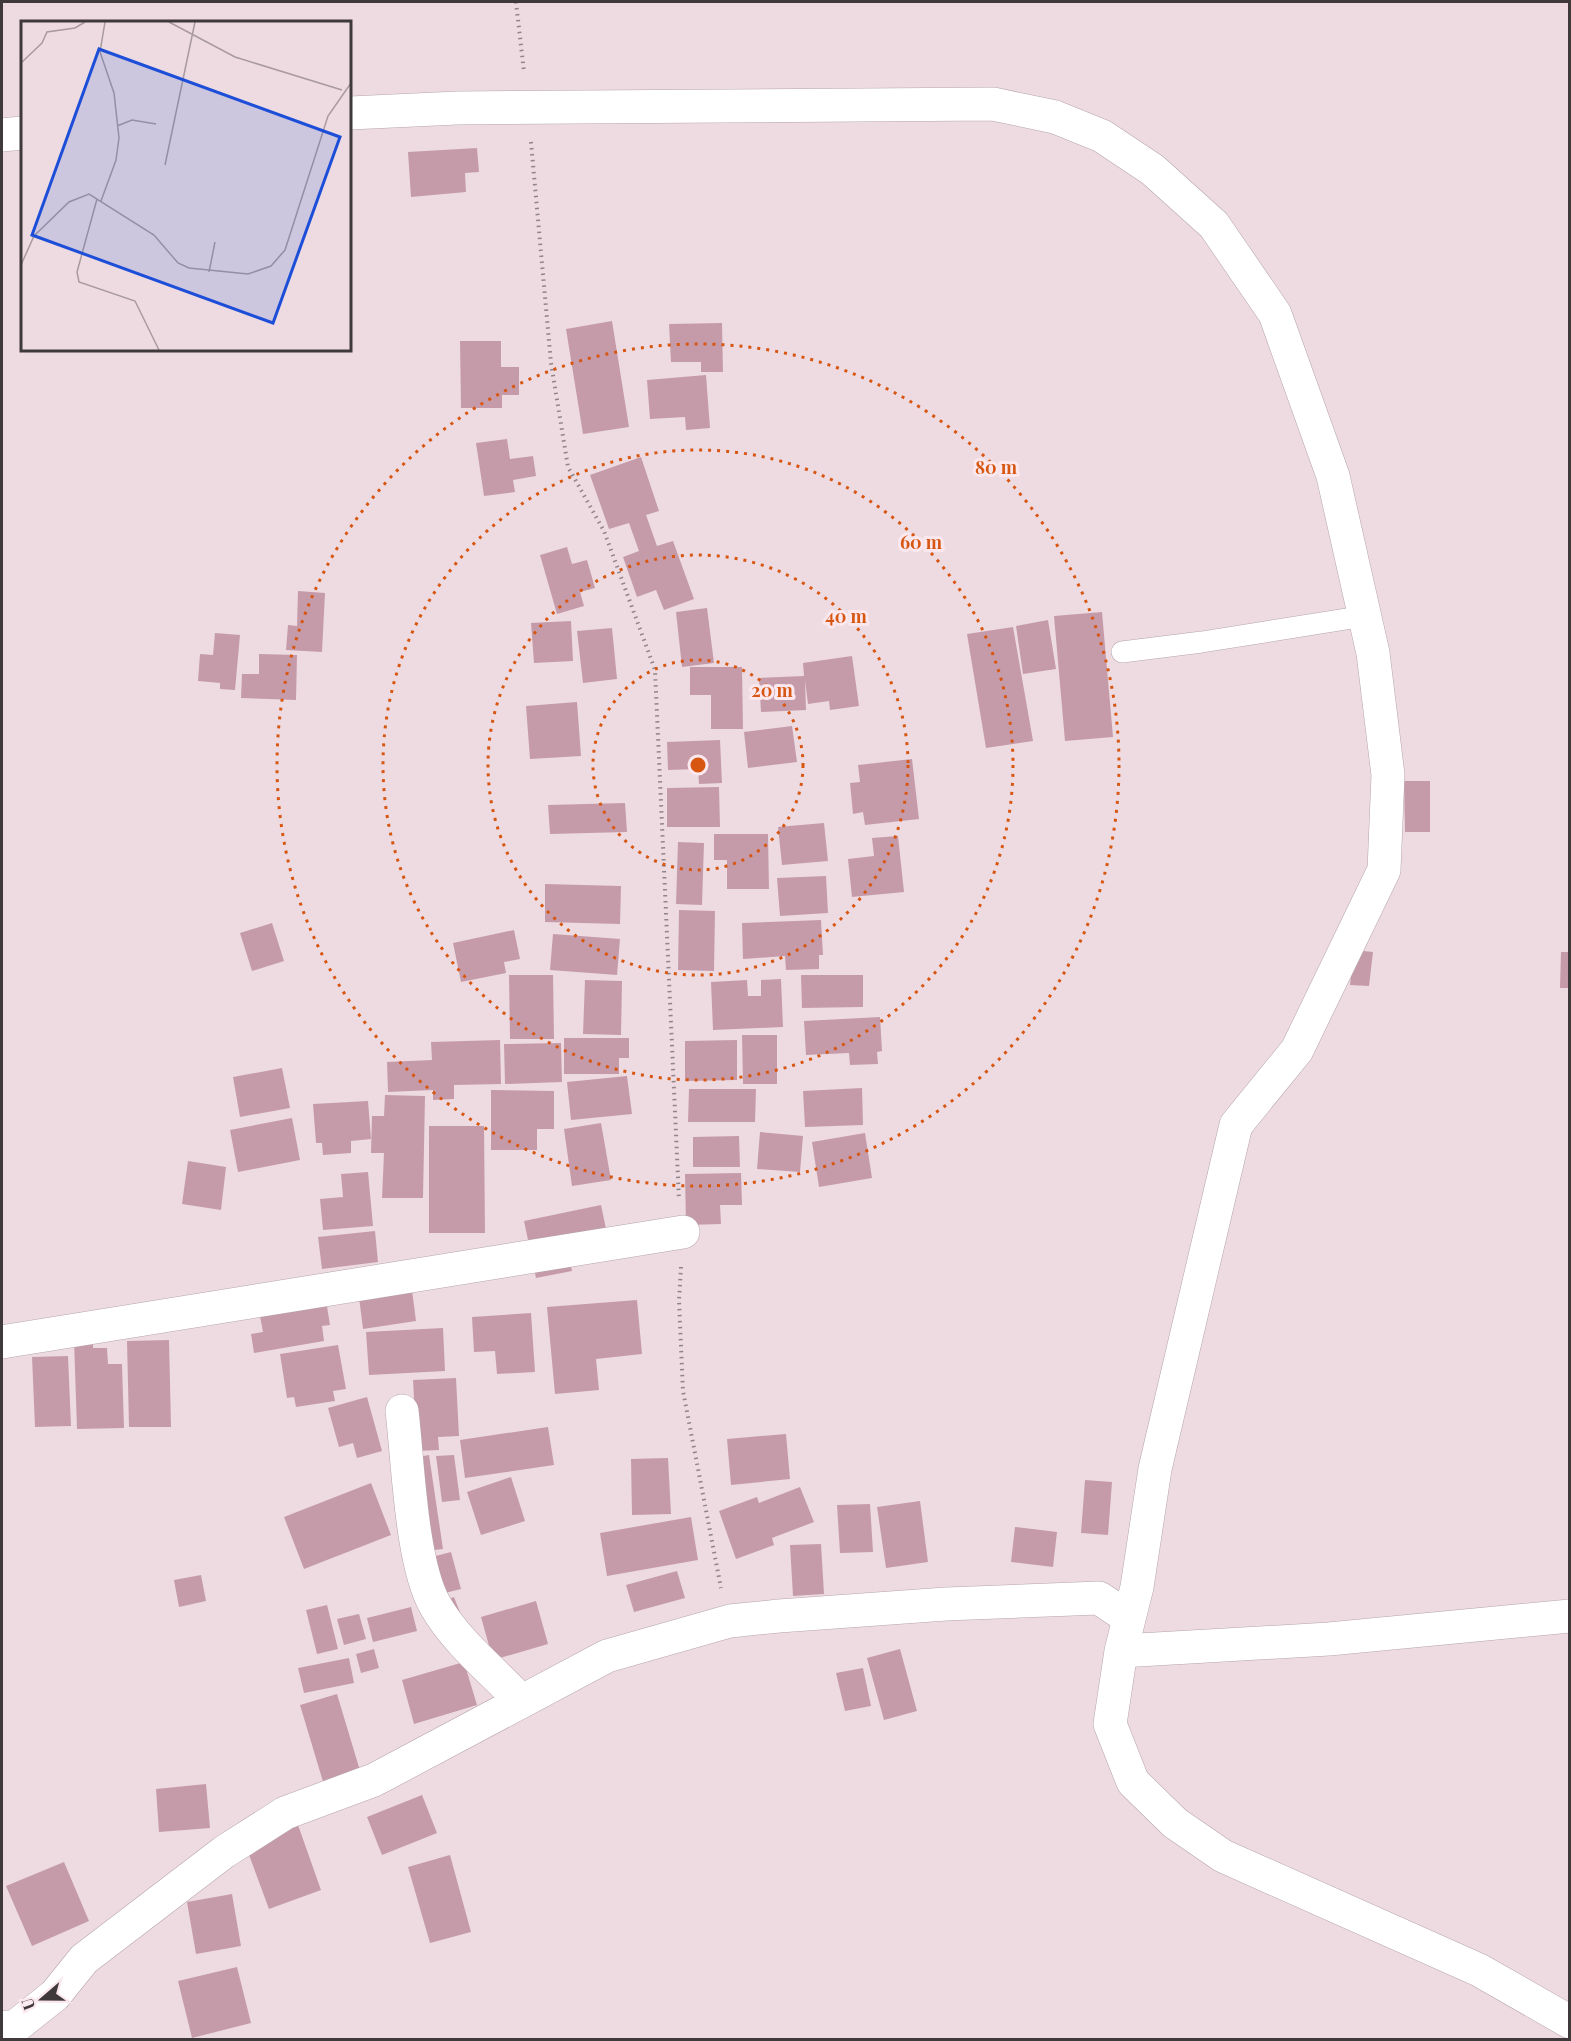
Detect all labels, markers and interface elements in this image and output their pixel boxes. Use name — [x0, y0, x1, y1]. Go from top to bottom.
inset map — [21, 21, 351, 351]
text: 80 m — [975, 455, 1018, 479]
text: 60 m — [900, 530, 943, 554]
text: 40 m — [825, 604, 868, 628]
text: 20 m — [751, 678, 793, 702]
centre of rings — [688, 755, 708, 775]
north arrow — [12, 1969, 72, 2029]
text: U — [16, 1996, 39, 2013]

